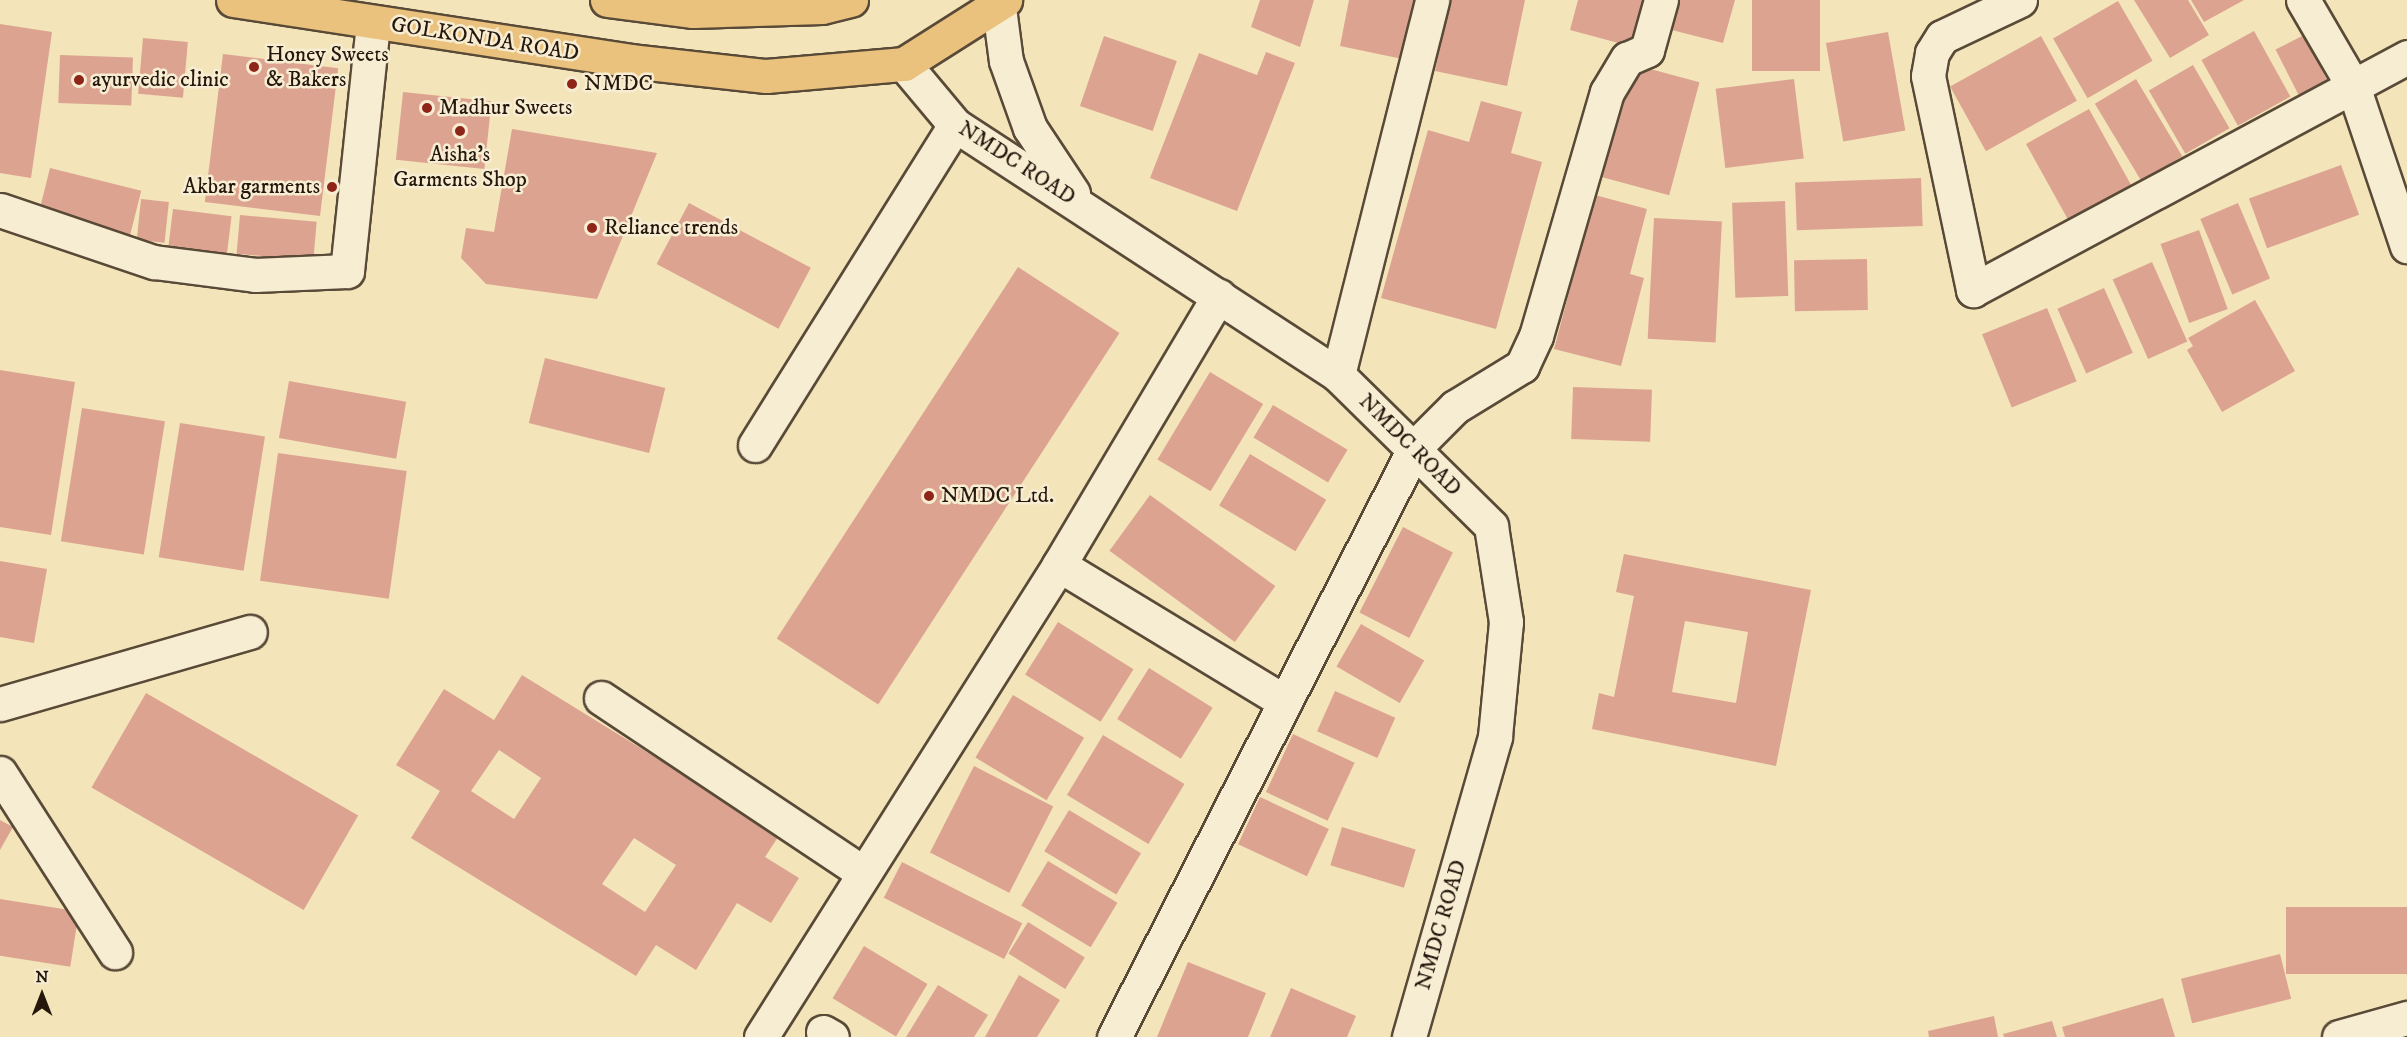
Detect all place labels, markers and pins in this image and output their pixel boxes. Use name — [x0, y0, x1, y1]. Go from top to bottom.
place label: Honey Sweets & Bakers — [266, 41, 389, 92]
marker: Honey Sweets & Bakers — [247, 60, 261, 74]
place label: ayurvedic clinic — [92, 67, 229, 93]
marker: ayurvedic clinic — [70, 71, 88, 89]
place label: NMDC — [584, 71, 653, 97]
marker: NMDC — [565, 77, 579, 91]
place label: Madhur Sweets — [439, 95, 572, 121]
marker: Madhur Sweets — [420, 101, 434, 115]
marker: Aisha's Garments Shop — [453, 124, 467, 138]
place label: Aisha's Garments Shop — [393, 141, 527, 192]
place label: Akbar garments — [183, 174, 320, 200]
marker: Akbar garments — [325, 180, 339, 194]
place label: Reliance trends — [604, 215, 738, 241]
marker: Reliance trends — [585, 221, 599, 235]
place label: NMDC Ltd. — [941, 483, 1054, 509]
marker: NMDC Ltd. — [922, 489, 936, 503]

